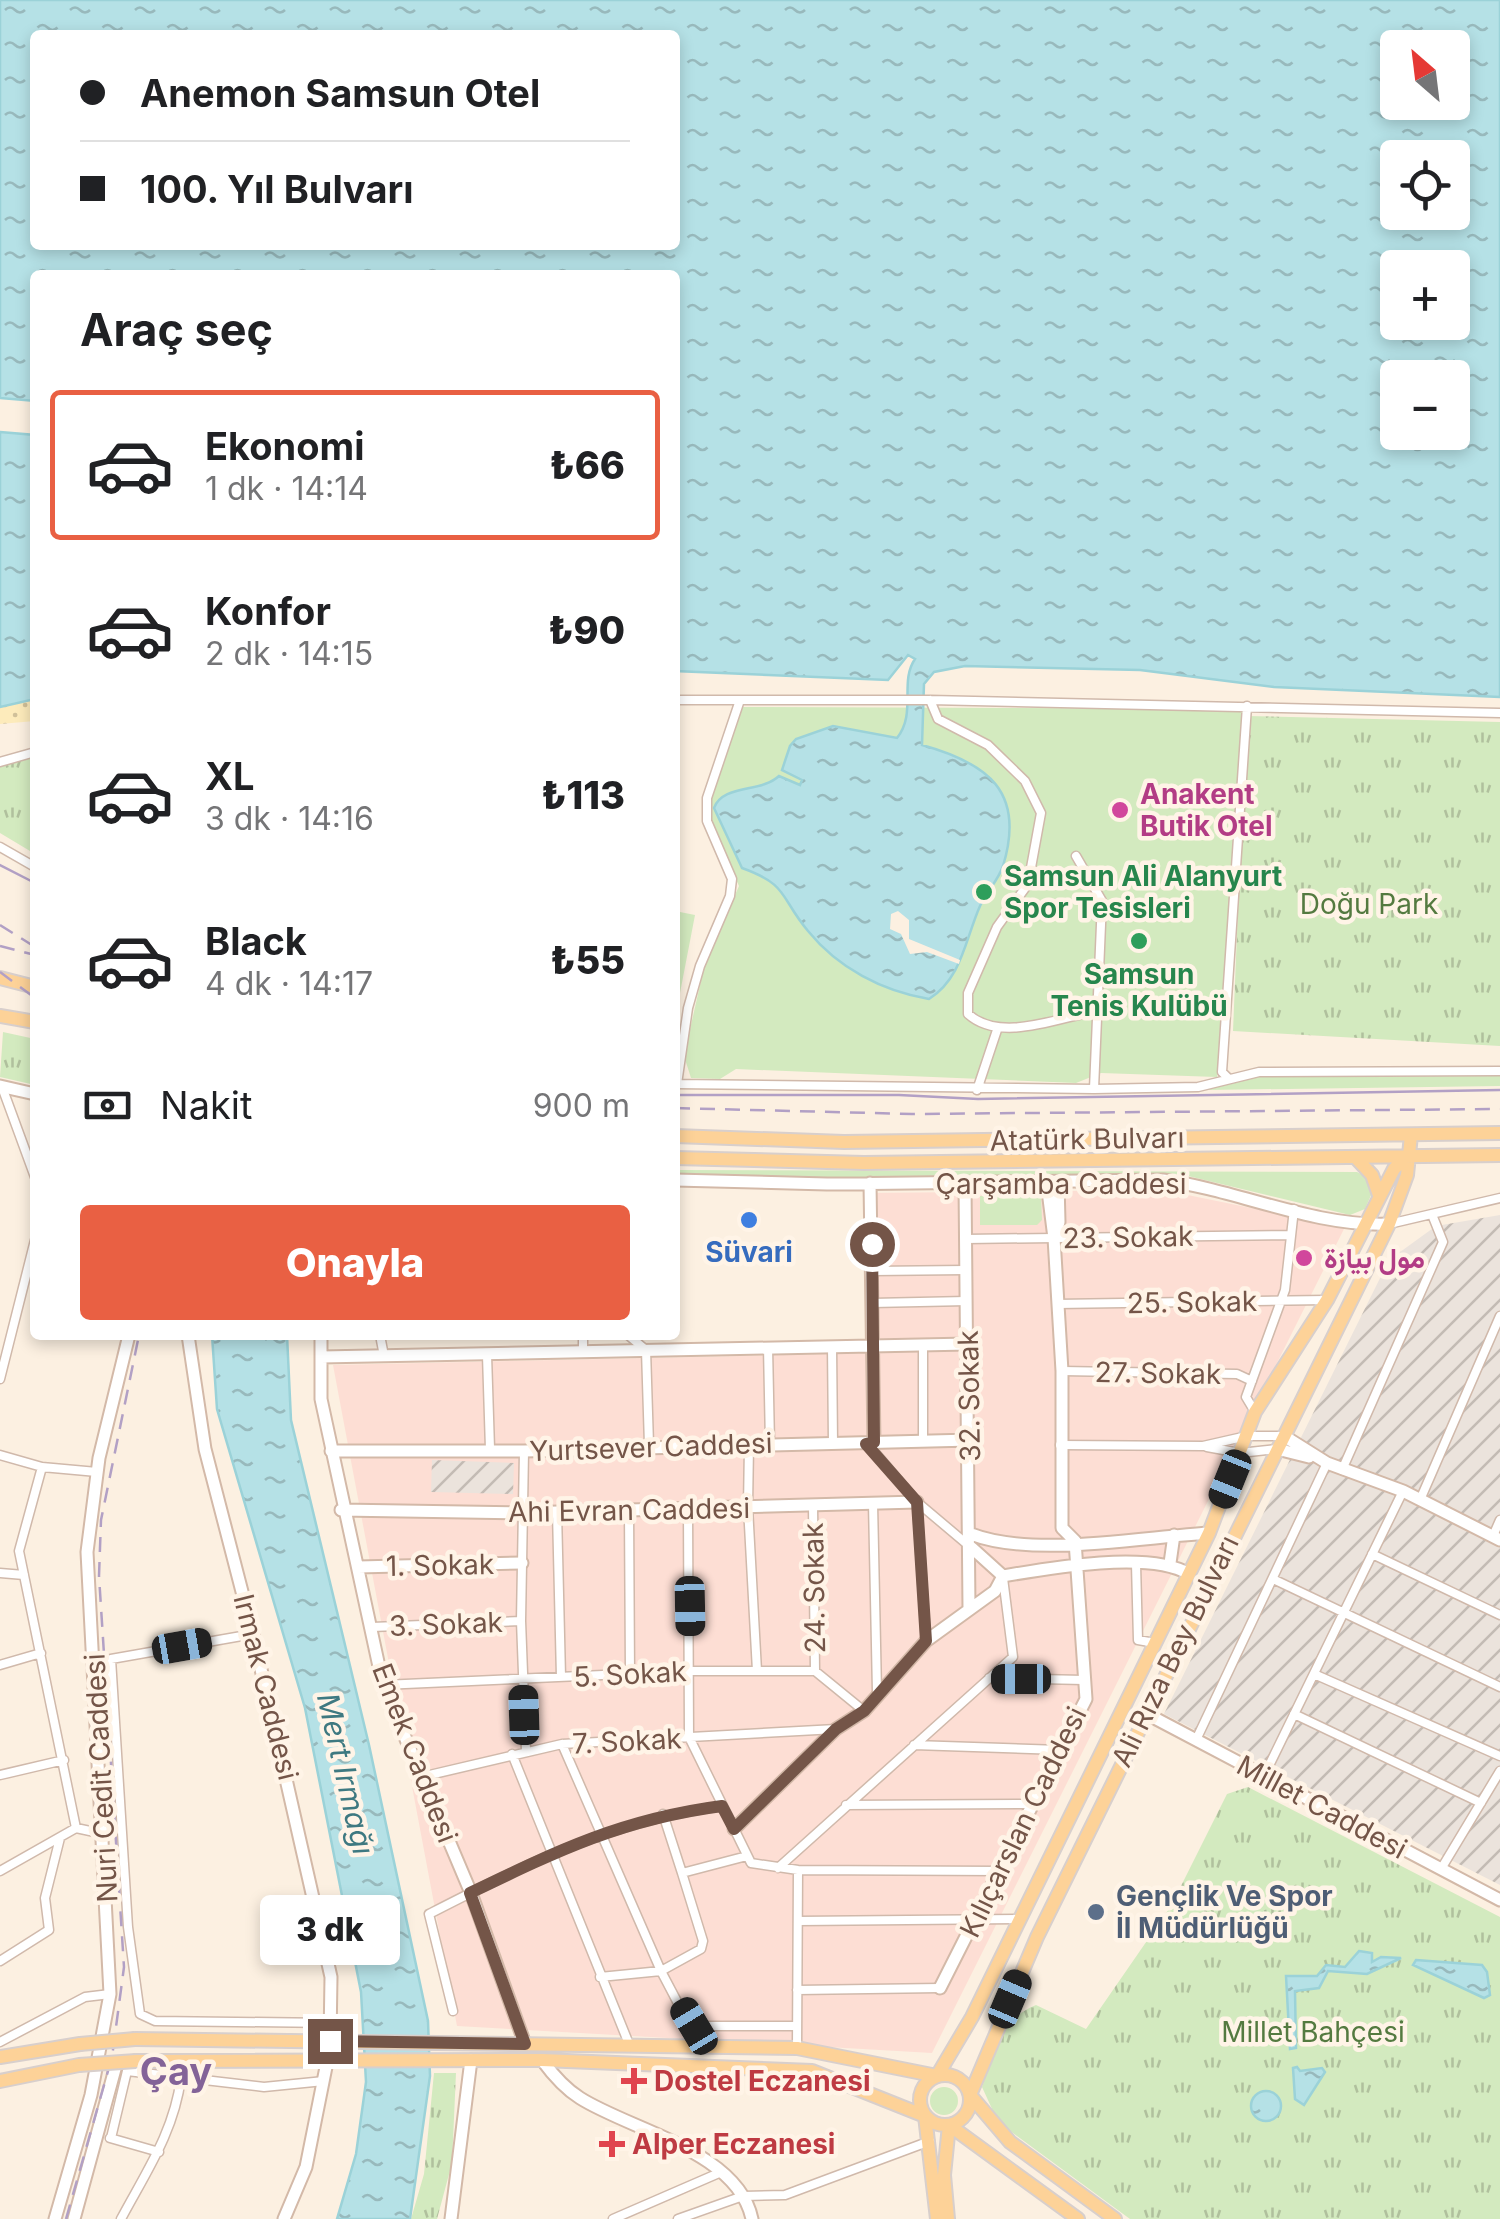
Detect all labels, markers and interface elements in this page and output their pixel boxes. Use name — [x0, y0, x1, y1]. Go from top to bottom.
north arrow — [1380, 30, 1470, 120]
map controls — [1380, 30, 1470, 450]
text: Anemon Samsun Otel — [140, 70, 540, 116]
button: locate — [1380, 140, 1470, 230]
text: 100. Yıl Bulvarı — [140, 166, 414, 212]
button: + — [1380, 250, 1470, 340]
text: Araç seç — [80, 302, 273, 357]
button: − — [1380, 360, 1470, 450]
icon: car — [85, 420, 175, 510]
text: Ekonomi — [205, 423, 365, 469]
text: ₺66 — [549, 442, 625, 488]
text: 1 dk · 14:14 — [205, 469, 368, 508]
icon: car — [85, 585, 175, 675]
text: Konfor — [205, 588, 331, 634]
text: ₺90 — [548, 607, 625, 653]
text: 2 dk · 14:15 — [205, 634, 373, 673]
icon: car — [85, 750, 175, 840]
text: XL — [205, 753, 255, 799]
text: ₺113 — [541, 772, 625, 818]
place label: Anakent Butik Otel — [1140, 777, 1273, 843]
text: 3 dk · 14:16 — [205, 799, 374, 838]
marker: Anakent Butik Otel — [1109, 799, 1131, 821]
place label: Samsun Ali Alanyurt Spor Tesisleri — [1004, 859, 1282, 925]
marker: Samsun Ali Alanyurt Spor Tesisleri — [973, 881, 995, 903]
park label: Doğu Park — [1300, 887, 1438, 921]
icon: car — [85, 915, 175, 1005]
text: Black — [205, 918, 307, 964]
marker: Samsun Tenis Kulübü — [1128, 930, 1150, 952]
text: ₺55 — [550, 937, 625, 983]
place label: Samsun Tenis Kulübü — [1050, 957, 1228, 1023]
text: 4 dk · 14:17 — [205, 964, 373, 1003]
icon: cash — [80, 1078, 135, 1133]
text: Nakit — [160, 1082, 252, 1128]
text: 900 m — [533, 1086, 630, 1125]
street label: Atatürk Bulvarı — [989, 1120, 1185, 1158]
street label: Çarşamba Caddesi — [935, 1167, 1187, 1201]
button: Onayla — [80, 1205, 630, 1320]
marker: Süvari — [738, 1209, 760, 1231]
street label: 23. Sokak — [1062, 1219, 1194, 1255]
route start — [850, 1222, 895, 1267]
place label: Süvari — [705, 1235, 793, 1269]
place label: مول بيازة — [1324, 1241, 1425, 1276]
marker: مول بيازة — [1293, 1247, 1315, 1269]
street label: 25. Sokak — [1126, 1284, 1258, 1320]
street label: 32. Sokak — [951, 1330, 987, 1462]
street label: 27. Sokak — [1094, 1355, 1222, 1391]
street label: Yurtsever Caddesi — [529, 1426, 773, 1468]
car — [1205, 1446, 1255, 1512]
street label: Ahi Evran Caddesi — [508, 1491, 750, 1529]
street label: 24. Sokak — [796, 1522, 832, 1654]
street label: Ali Rıza Bey Bulvarı — [1104, 1530, 1246, 1772]
street label: 1. Sokak — [385, 1547, 495, 1583]
car — [674, 1576, 706, 1636]
street label: Irmak Caddesi — [226, 1591, 306, 1783]
street label: 3. Sokak — [389, 1605, 503, 1643]
car — [150, 1626, 214, 1666]
street label: Nuri Cedit Caddesi — [77, 1653, 125, 1903]
street label: 5. Sokak — [572, 1654, 688, 1694]
street label: Emek Caddesi — [365, 1659, 465, 1847]
car — [991, 1664, 1051, 1694]
car — [508, 1684, 540, 1746]
water label: Mert Irmağı — [310, 1690, 382, 1858]
street label: Kılıçarslan Caddesi — [952, 1701, 1094, 1943]
street label: 7. Sokak — [571, 1721, 683, 1761]
street label: Millet Caddesi — [1231, 1748, 1413, 1866]
place label: Gençlik Ve Spor İl Müdürlüğü — [1116, 1879, 1333, 1945]
callout: 3 dk — [260, 1896, 400, 1966]
marker: Gençlik Ve Spor İl Müdürlüğü — [1085, 1901, 1107, 1923]
text: 3 dk — [296, 1910, 364, 1949]
car — [984, 1966, 1036, 2032]
car — [666, 1993, 722, 2059]
park label: Millet Bahçesi — [1221, 2015, 1405, 2049]
route end — [308, 2019, 353, 2064]
district label: Çay — [140, 2048, 212, 2094]
place label: Dostel Eczanesi — [654, 2064, 871, 2098]
marker: Dostel Eczanesi — [623, 2070, 645, 2092]
place label: Alper Eczanesi — [632, 2127, 835, 2161]
marker: Alper Eczanesi — [601, 2133, 623, 2155]

